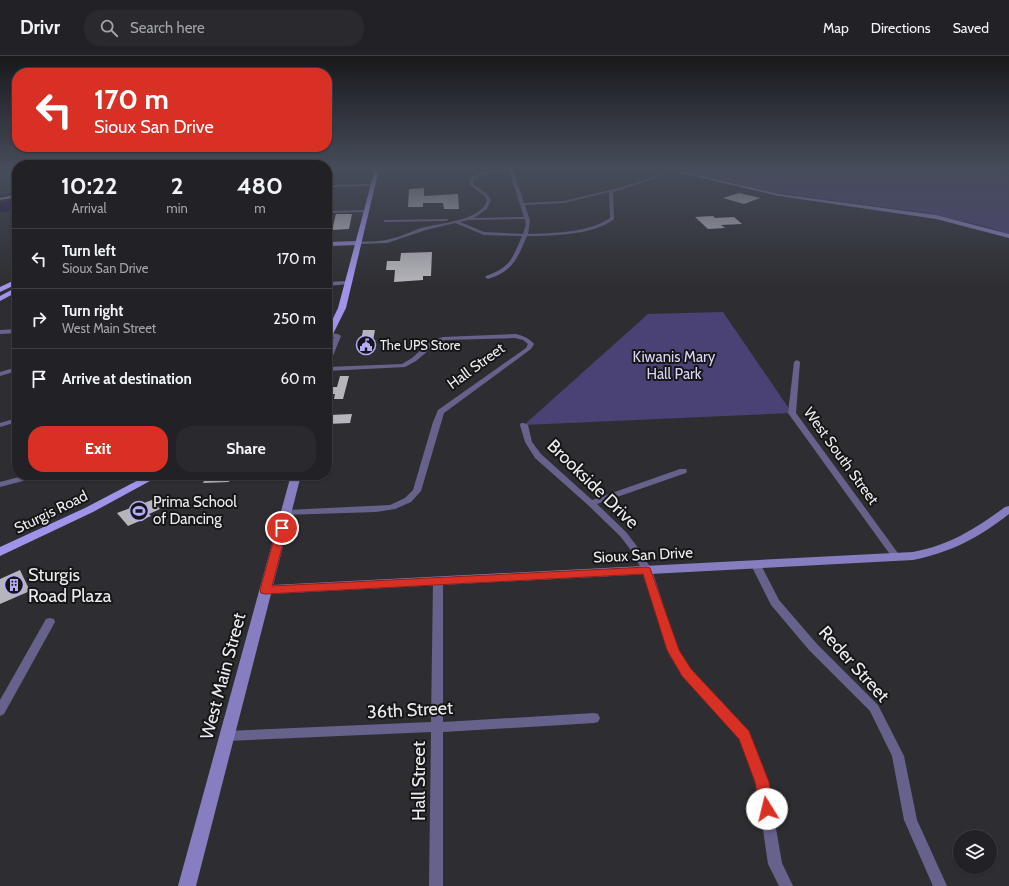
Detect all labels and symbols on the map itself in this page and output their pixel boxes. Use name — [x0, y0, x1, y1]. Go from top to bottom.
public building icon: The UPS Store — [355, 334, 377, 356]
place label: The UPS Store — [380, 337, 461, 353]
street label: Hall Street — [444, 339, 508, 393]
park label: Kiwanis Mary Hall Park — [633, 348, 716, 383]
street label: West South Street — [800, 404, 882, 508]
street label: Brookside Drive — [543, 435, 643, 533]
street label: Sturgis Road — [11, 487, 91, 537]
place label: Prima School of Dancing — [153, 493, 237, 528]
sports icon: Prima School of Dancing — [128, 500, 150, 522]
pin — [265, 511, 299, 545]
street label: Sioux San Drive — [593, 543, 694, 567]
place label: Sturgis Road Plaza — [28, 564, 112, 607]
building icon: Sturgis Road Plaza — [3, 574, 25, 596]
street label: West Main Street — [195, 610, 251, 742]
street label: Reder Street — [814, 621, 894, 707]
street label: 36th Street — [366, 697, 454, 723]
street label: Hall Street — [408, 741, 430, 821]
position arrow — [746, 788, 788, 830]

